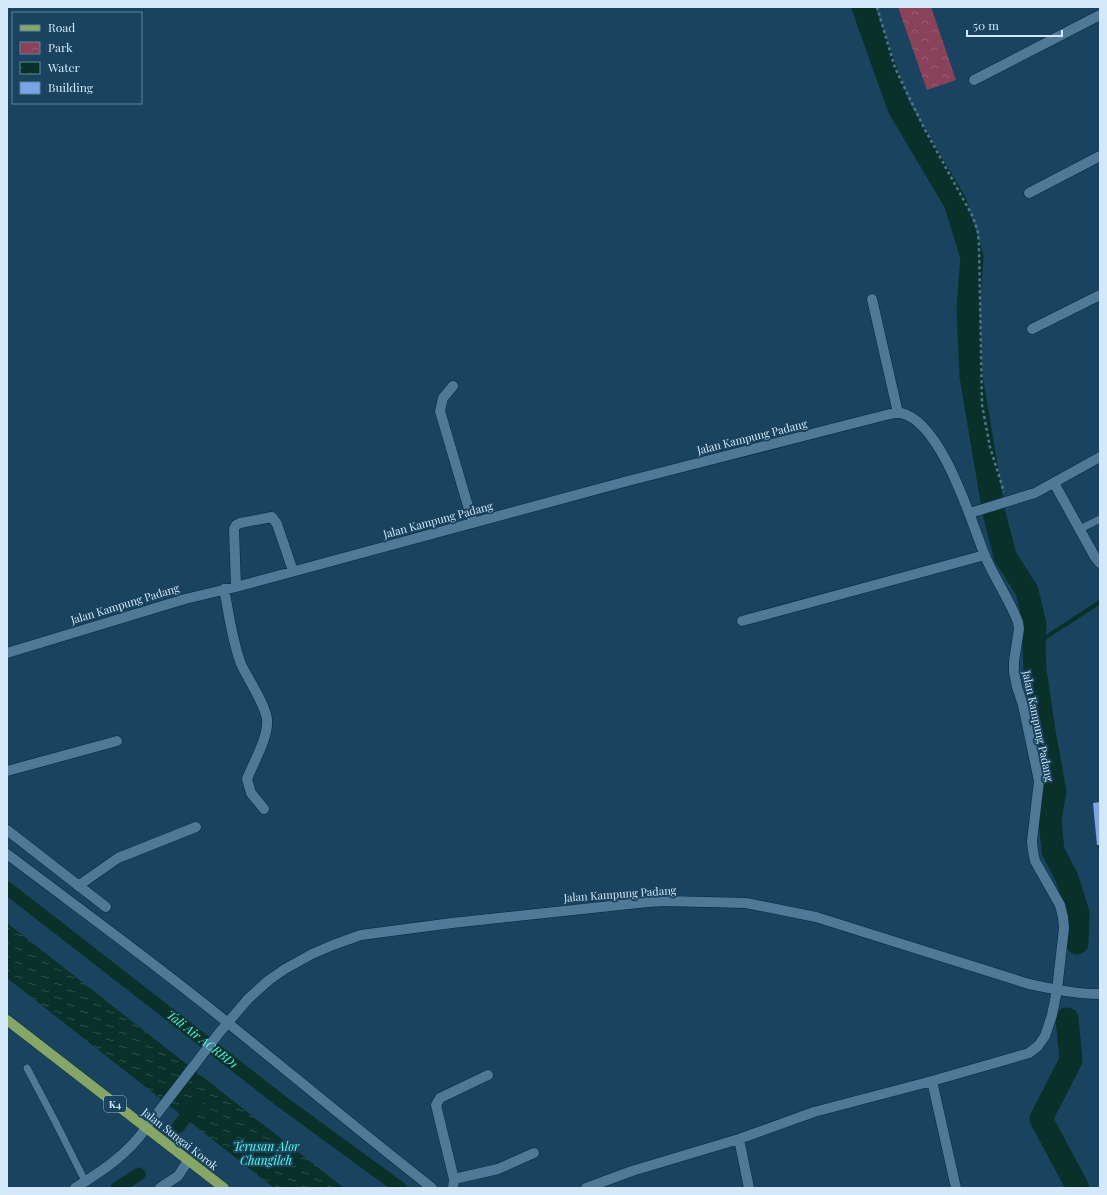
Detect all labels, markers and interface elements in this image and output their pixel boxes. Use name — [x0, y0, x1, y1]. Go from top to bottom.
legend — [12, 12, 142, 104]
scale bar — [967, 12, 1062, 38]
text: 50 m — [973, 17, 999, 33]
text: Road — [48, 19, 75, 35]
text: Park — [48, 39, 73, 55]
text: Water — [47, 59, 81, 75]
text: Building — [48, 79, 94, 95]
street label: Jalan Kampung Padang — [694, 416, 809, 458]
street label: Jalan Kampung Padang — [380, 498, 495, 542]
street label: Jalan Kampung Padang — [68, 580, 181, 628]
street label: Jalan Kampung Padang — [1019, 668, 1058, 783]
street label: Jalan Kampung Padang — [562, 882, 677, 905]
water label: Tali Air ACRBD1 — [164, 1006, 241, 1072]
road number: K4 — [104, 1096, 126, 1112]
street label: Jalan Sungai Korok — [138, 1104, 221, 1173]
water label: Terusan Alor Changileh — [233, 1138, 300, 1168]

